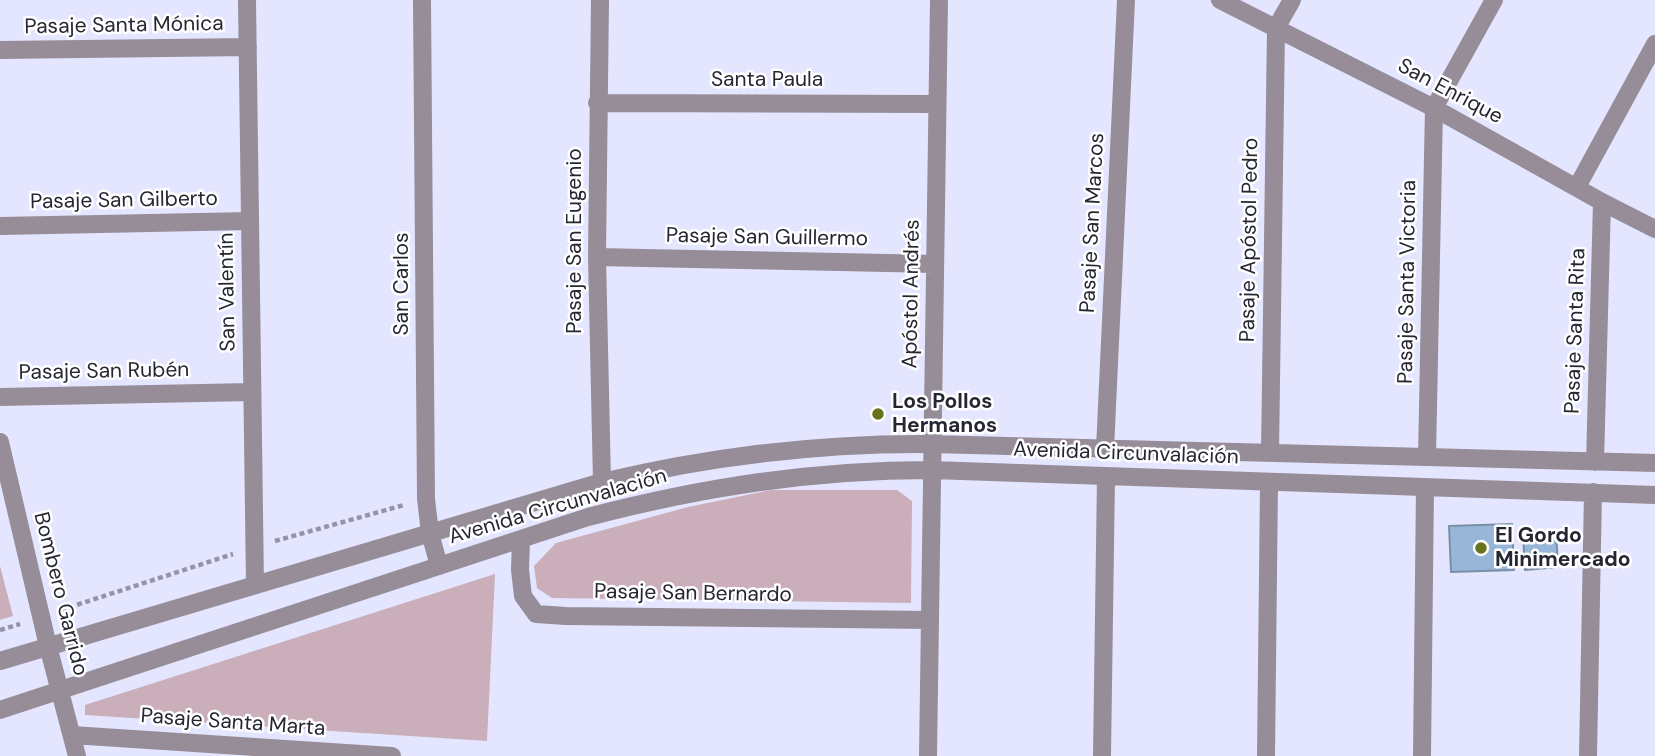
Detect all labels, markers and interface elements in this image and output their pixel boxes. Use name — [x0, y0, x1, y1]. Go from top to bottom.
street label: Pasaje Santa Mónica — [24, 12, 224, 40]
street label: San Enrique — [1393, 54, 1507, 130]
street label: Santa Paula — [711, 67, 823, 93]
street label: Pasaje San Marcos — [1076, 132, 1110, 314]
street label: Pasaje Apóstol Pedro — [1236, 138, 1264, 342]
street label: Pasaje San Eugenio — [562, 148, 588, 334]
street label: Pasaje Santa Victoria — [1394, 180, 1422, 384]
street label: Pasaje San Gilberto — [30, 187, 218, 215]
street label: Apóstol Andrés — [898, 219, 926, 369]
street label: Pasaje San Guillermo — [666, 224, 868, 252]
street label: San Valentín — [214, 232, 242, 352]
street label: San Carlos — [389, 232, 415, 336]
street label: Pasaje Santa Rita — [1561, 248, 1591, 414]
street label: Pasaje San Rubén — [19, 358, 189, 386]
place label: Los Pollos Hermanos — [892, 389, 997, 439]
marker: Los Pollos Hermanos — [870, 406, 886, 422]
street label: Avenida Circunvalación — [1013, 437, 1239, 471]
street label: Avenida Circunvalación — [446, 464, 670, 550]
street label: Bombero Garrido — [27, 510, 93, 678]
place label: El Gordo Minimercado — [1495, 523, 1631, 573]
marker: El Gordo Minimercado — [1473, 540, 1489, 556]
street label: Pasaje San Bernardo — [594, 580, 792, 608]
street label: Pasaje Santa Marta — [140, 704, 326, 742]

